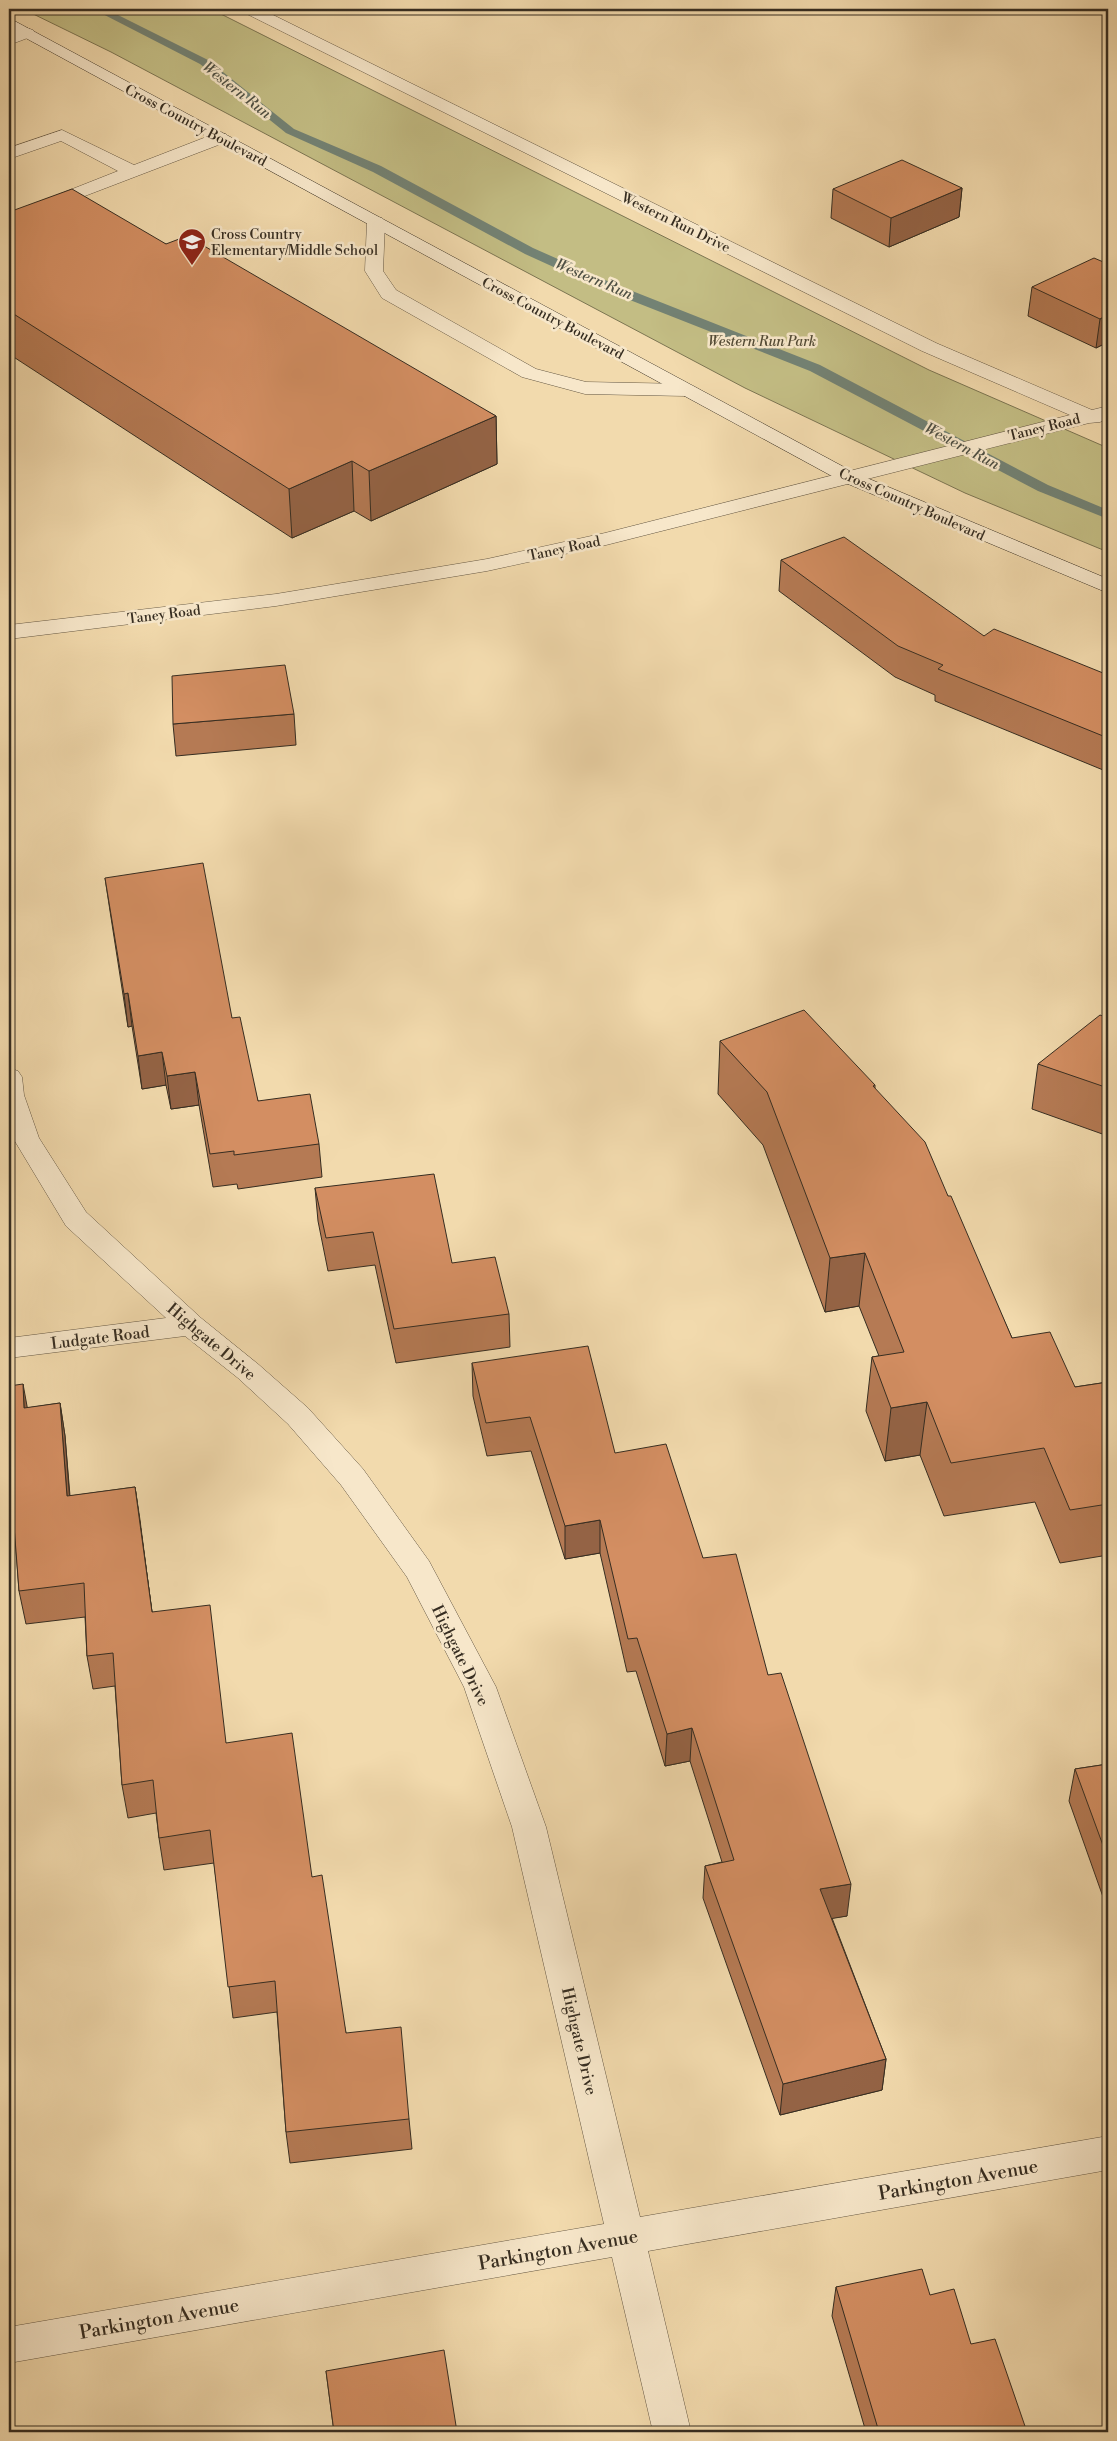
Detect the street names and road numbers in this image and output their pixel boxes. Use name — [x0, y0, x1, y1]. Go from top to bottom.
street label: Cross Country Boulevard — [121, 81, 270, 171]
street label: Western Run Drive — [617, 188, 733, 257]
street label: Cross Country Boulevard — [478, 274, 627, 364]
street label: Taney Road — [1006, 410, 1082, 446]
street label: Cross Country Boulevard — [836, 465, 988, 545]
street label: Taney Road — [526, 533, 602, 565]
street label: Taney Road — [126, 602, 202, 628]
street label: Highgate Drive — [163, 1299, 260, 1385]
street label: Ludgate Road — [50, 1322, 151, 1354]
street label: Highgate Drive — [427, 1602, 493, 1709]
street label: Highgate Drive — [557, 1985, 601, 2097]
street label: Parkington Avenue — [876, 2154, 1040, 2206]
street label: Parkington Avenue — [476, 2224, 640, 2276]
street label: Parkington Avenue — [77, 2293, 241, 2345]

